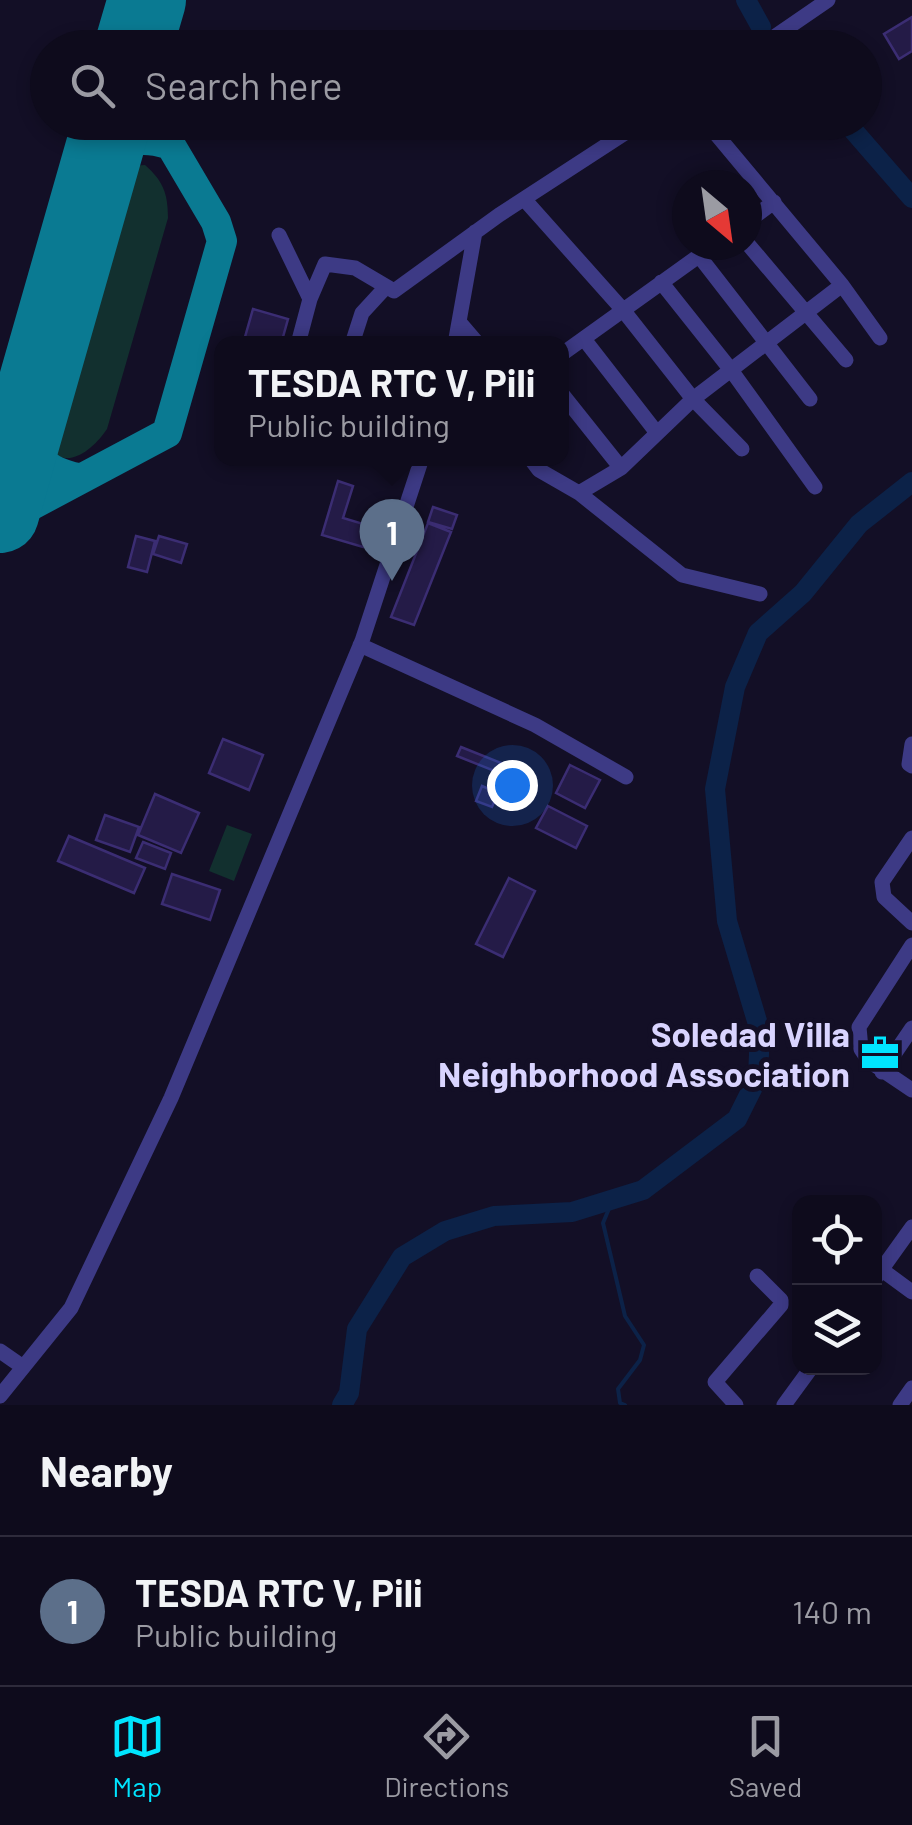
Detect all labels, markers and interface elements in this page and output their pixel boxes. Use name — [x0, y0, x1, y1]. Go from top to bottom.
search box — [30, 30, 882, 140]
icon: search — [65, 58, 120, 113]
text: Search here — [145, 62, 343, 108]
north arrow — [672, 170, 762, 260]
popup — [214, 336, 569, 466]
text: TESDA RTC V, Pili — [248, 359, 535, 405]
text: Public building — [248, 405, 450, 443]
pin: 1 — [360, 498, 424, 581]
your location — [487, 760, 538, 811]
place label: Soledad Villa Neighborhood Association — [438, 1012, 850, 1094]
office icon: Soledad Villa Neighborhood Association — [859, 1032, 901, 1074]
map controls — [792, 1195, 882, 1375]
button: locate — [792, 1195, 882, 1285]
button: layers — [792, 1285, 882, 1375]
text: Nearby — [40, 1445, 173, 1495]
text: TESDA RTC V, Pili — [135, 1569, 423, 1615]
text: 1 — [67, 1592, 78, 1630]
text: 140 m — [792, 1592, 872, 1630]
text: Public building — [135, 1615, 337, 1653]
tab: Map — [110, 1709, 165, 1803]
tab: Directions — [384, 1709, 509, 1803]
tab: Saved — [729, 1709, 802, 1803]

